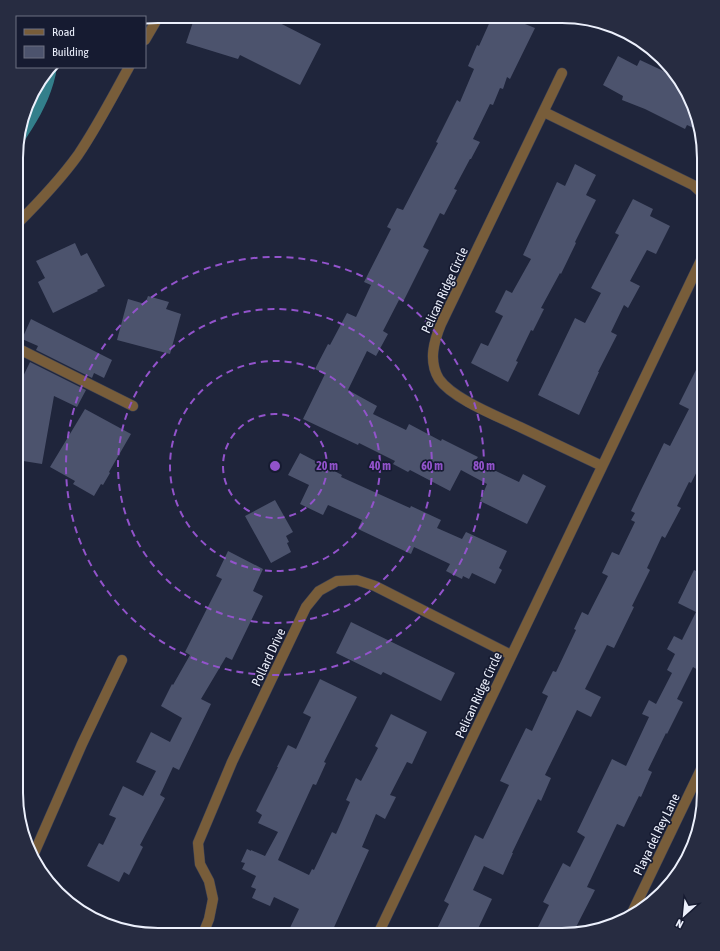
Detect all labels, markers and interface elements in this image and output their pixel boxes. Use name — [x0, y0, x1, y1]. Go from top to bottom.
legend — [16, 16, 146, 68]
text: Road — [52, 25, 75, 39]
text: Building — [52, 45, 90, 59]
street label: Pelican Ridge Circle — [418, 245, 471, 335]
centre of rings — [268, 459, 282, 473]
text: 20 m — [316, 459, 338, 473]
text: 40 m — [368, 459, 391, 473]
text: 60 m — [421, 459, 443, 473]
text: 80 m — [473, 459, 495, 473]
street label: Pollard Drive — [248, 626, 288, 689]
street label: Pelican Ridge Circle — [452, 650, 505, 740]
street label: Playa del Rey Lane — [630, 791, 683, 877]
north arrow — [664, 895, 704, 935]
text: N — [674, 917, 685, 931]

